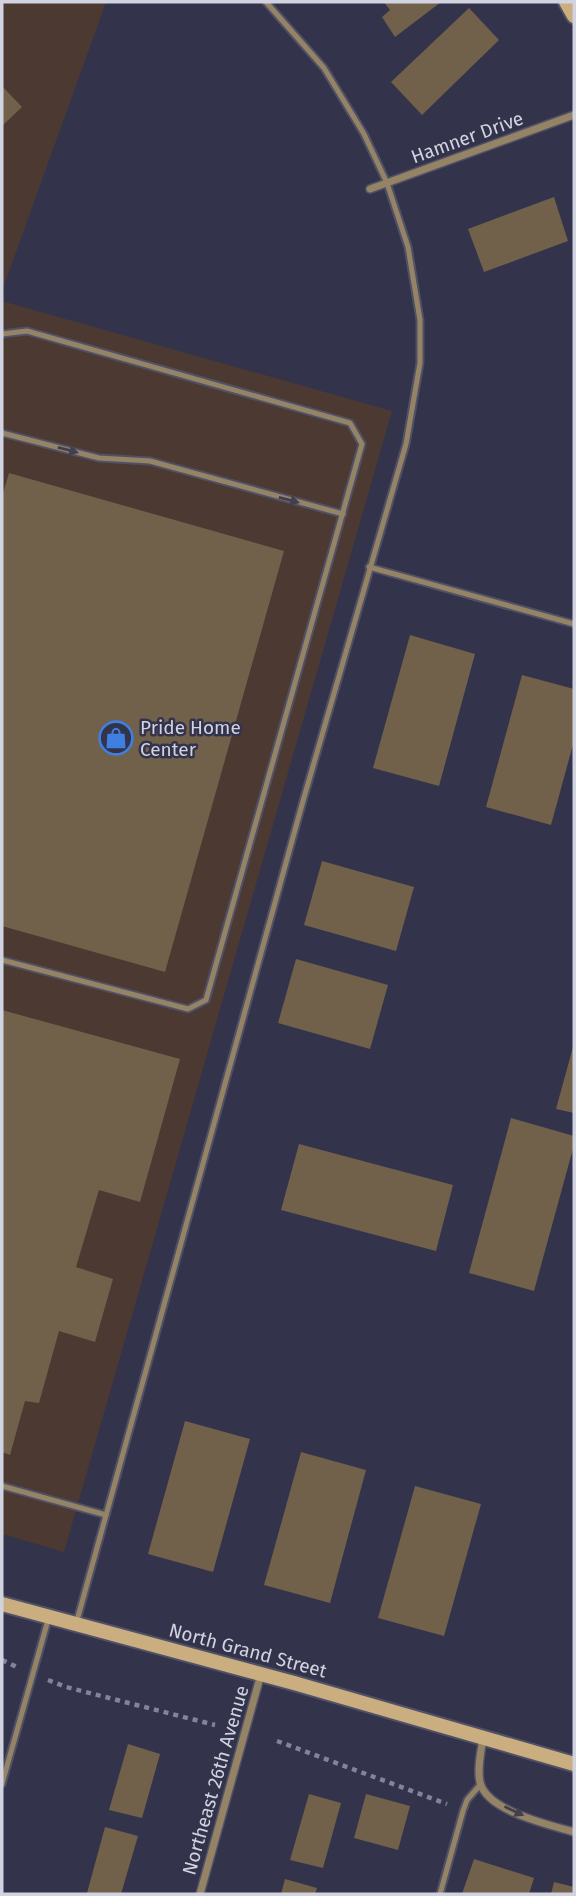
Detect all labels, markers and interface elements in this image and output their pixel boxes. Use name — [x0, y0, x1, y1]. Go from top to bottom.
street label: Hamner Drive — [408, 106, 527, 168]
one-way arrow — [57, 445, 79, 456]
one-way arrow — [279, 495, 300, 505]
place label: Pride Home Center — [140, 716, 241, 761]
shop icon: Pride Home Center — [97, 719, 135, 757]
street label: North Grand Street — [166, 1618, 329, 1683]
street label: Northeast 26th Avenue — [177, 1683, 254, 1878]
one-way arrow — [504, 1806, 524, 1817]

